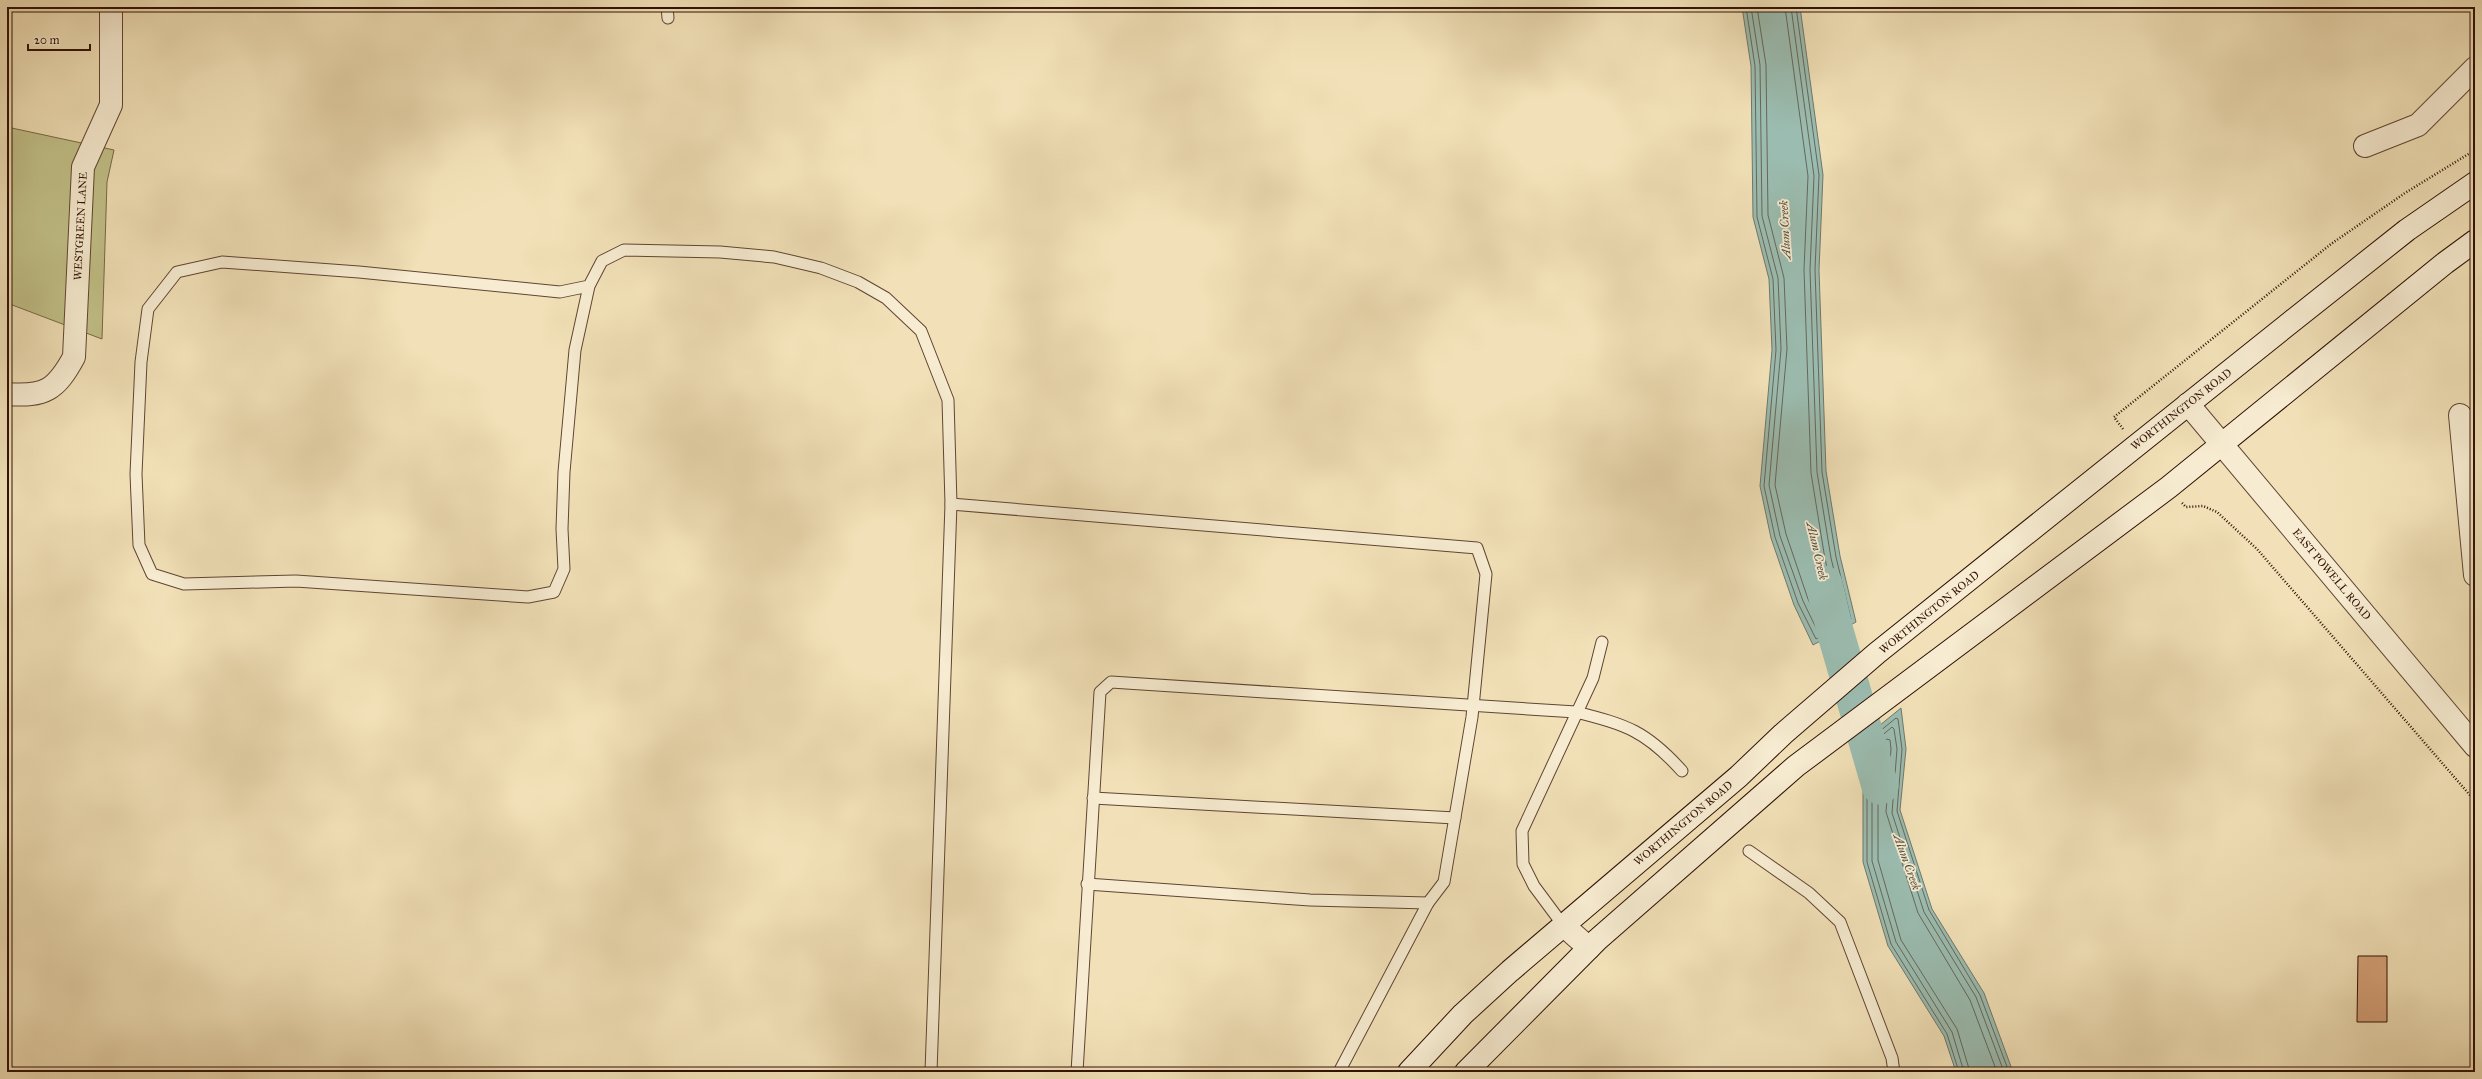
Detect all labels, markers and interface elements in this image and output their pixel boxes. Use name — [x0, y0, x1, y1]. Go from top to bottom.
scale bar — [28, 26, 90, 52]
text: 20 m — [34, 33, 60, 47]
street label: WESTGREEN LANE — [71, 171, 90, 281]
water label: Alum Creek — [1776, 199, 1794, 262]
street label: WORTHINGTON ROAD — [2128, 366, 2235, 453]
water label: Alum Creek — [1803, 519, 1831, 582]
street label: EAST POWELL ROAD — [2290, 526, 2374, 623]
street label: WORTHINGTON ROAD — [1877, 568, 1982, 657]
street label: WORTHINGTON ROAD — [1631, 778, 1735, 868]
water label: Alum Creek — [1890, 830, 1924, 893]

